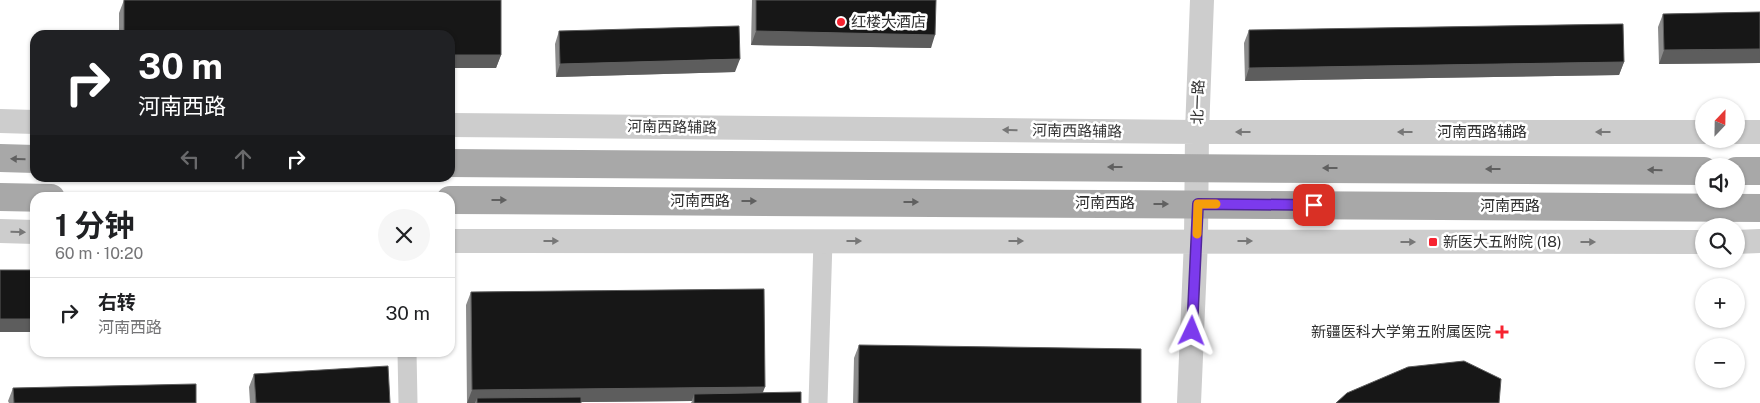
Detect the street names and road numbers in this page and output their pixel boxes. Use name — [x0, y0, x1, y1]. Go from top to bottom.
street label: 北一路 — [1188, 79, 1207, 125]
street label: 河南西路辅路 — [627, 117, 717, 136]
street label: 河南西路辅路 — [1032, 121, 1122, 140]
street label: 河南西路辅路 — [1437, 123, 1527, 140]
street label: 河南西路 — [670, 192, 730, 209]
street label: 河南西路 — [1075, 194, 1135, 211]
street label: 河南西路 — [1480, 197, 1540, 214]

